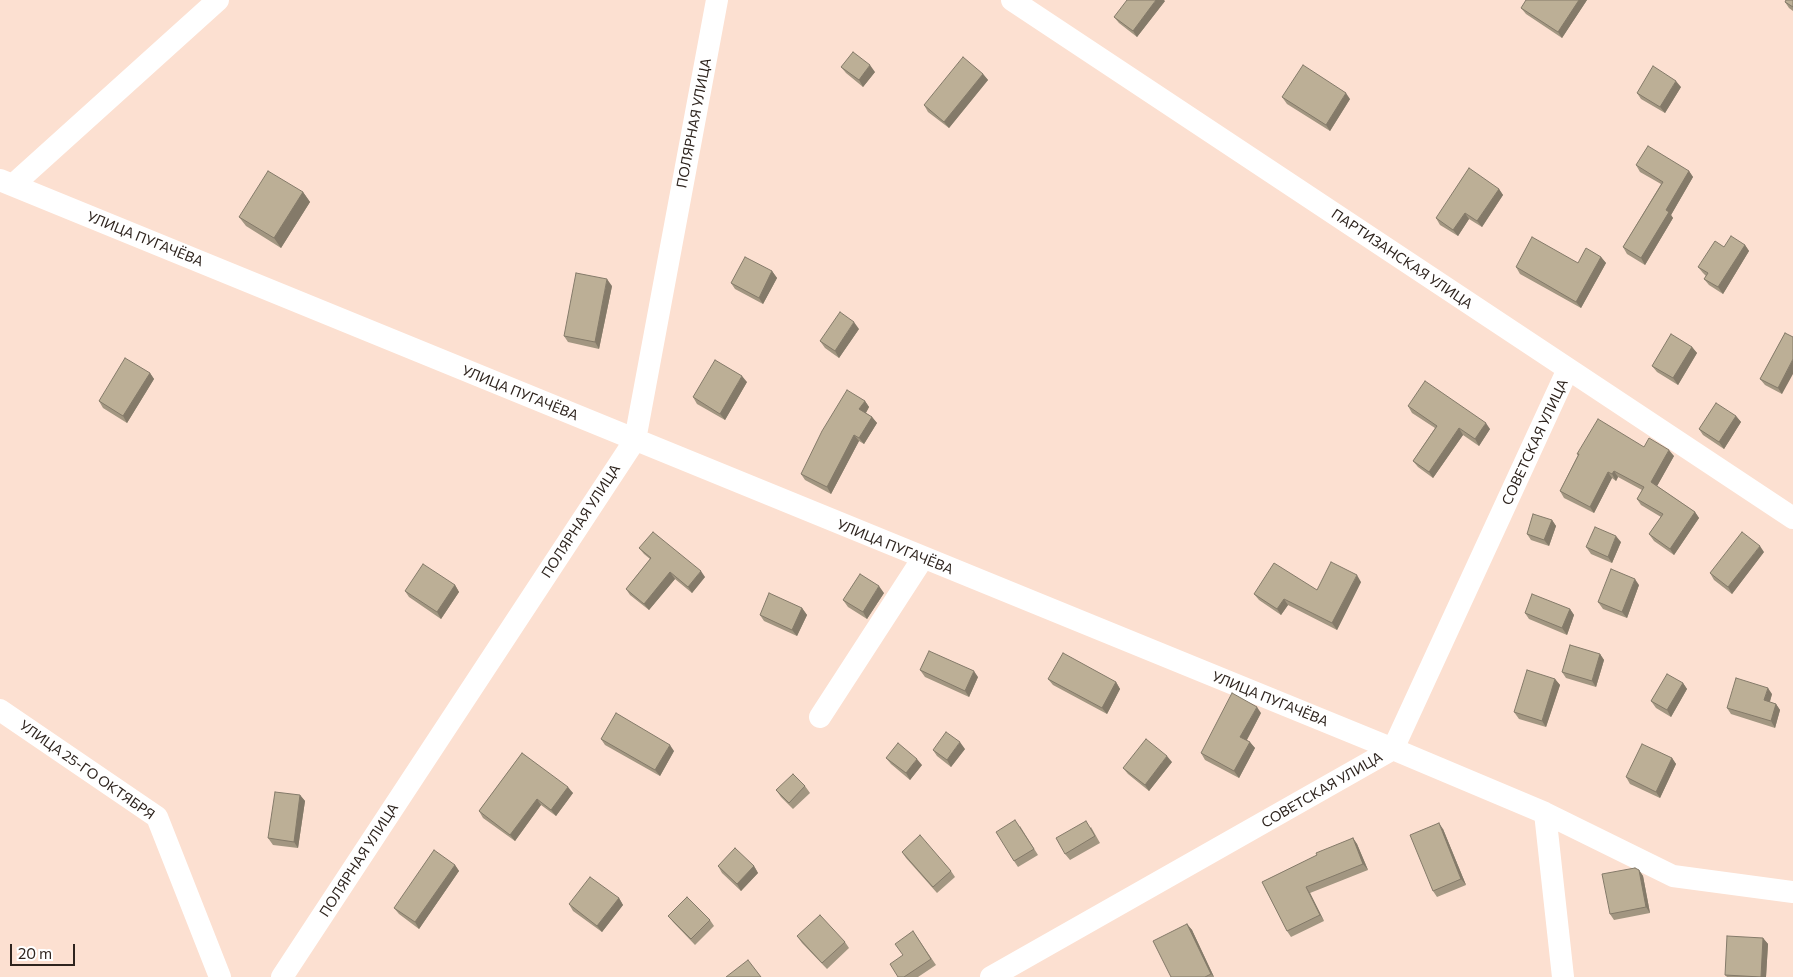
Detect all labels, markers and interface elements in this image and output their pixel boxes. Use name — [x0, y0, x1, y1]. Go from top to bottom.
street label: ПОЛЯРНАЯ УЛИЦА — [673, 57, 715, 189]
street label: ПАРТИЗАНСКАЯ УЛИЦА — [1328, 205, 1476, 313]
street label: УЛИЦА ПУГАЧЁВА — [84, 208, 206, 270]
street label: УЛИЦА ПУГАЧЁВА — [459, 362, 581, 424]
street label: СОВЕТСКАЯ УЛИЦА — [1498, 376, 1572, 508]
street label: ПОЛЯРНАЯ УЛИЦА — [538, 461, 624, 581]
street label: УЛИЦА ПУГАЧЁВА — [834, 516, 956, 578]
street label: УЛИЦА ПУГАЧЁВА — [1209, 668, 1331, 730]
street label: УЛИЦА 25-ГО ОКТЯБРЯ — [16, 717, 158, 823]
street label: СОВЕТСКАЯ УЛИЦА — [1258, 748, 1386, 832]
street label: ПОЛЯРНАЯ УЛИЦА — [316, 800, 402, 920]
scale bar — [12, 934, 78, 966]
text: 20 m — [18, 944, 52, 962]

